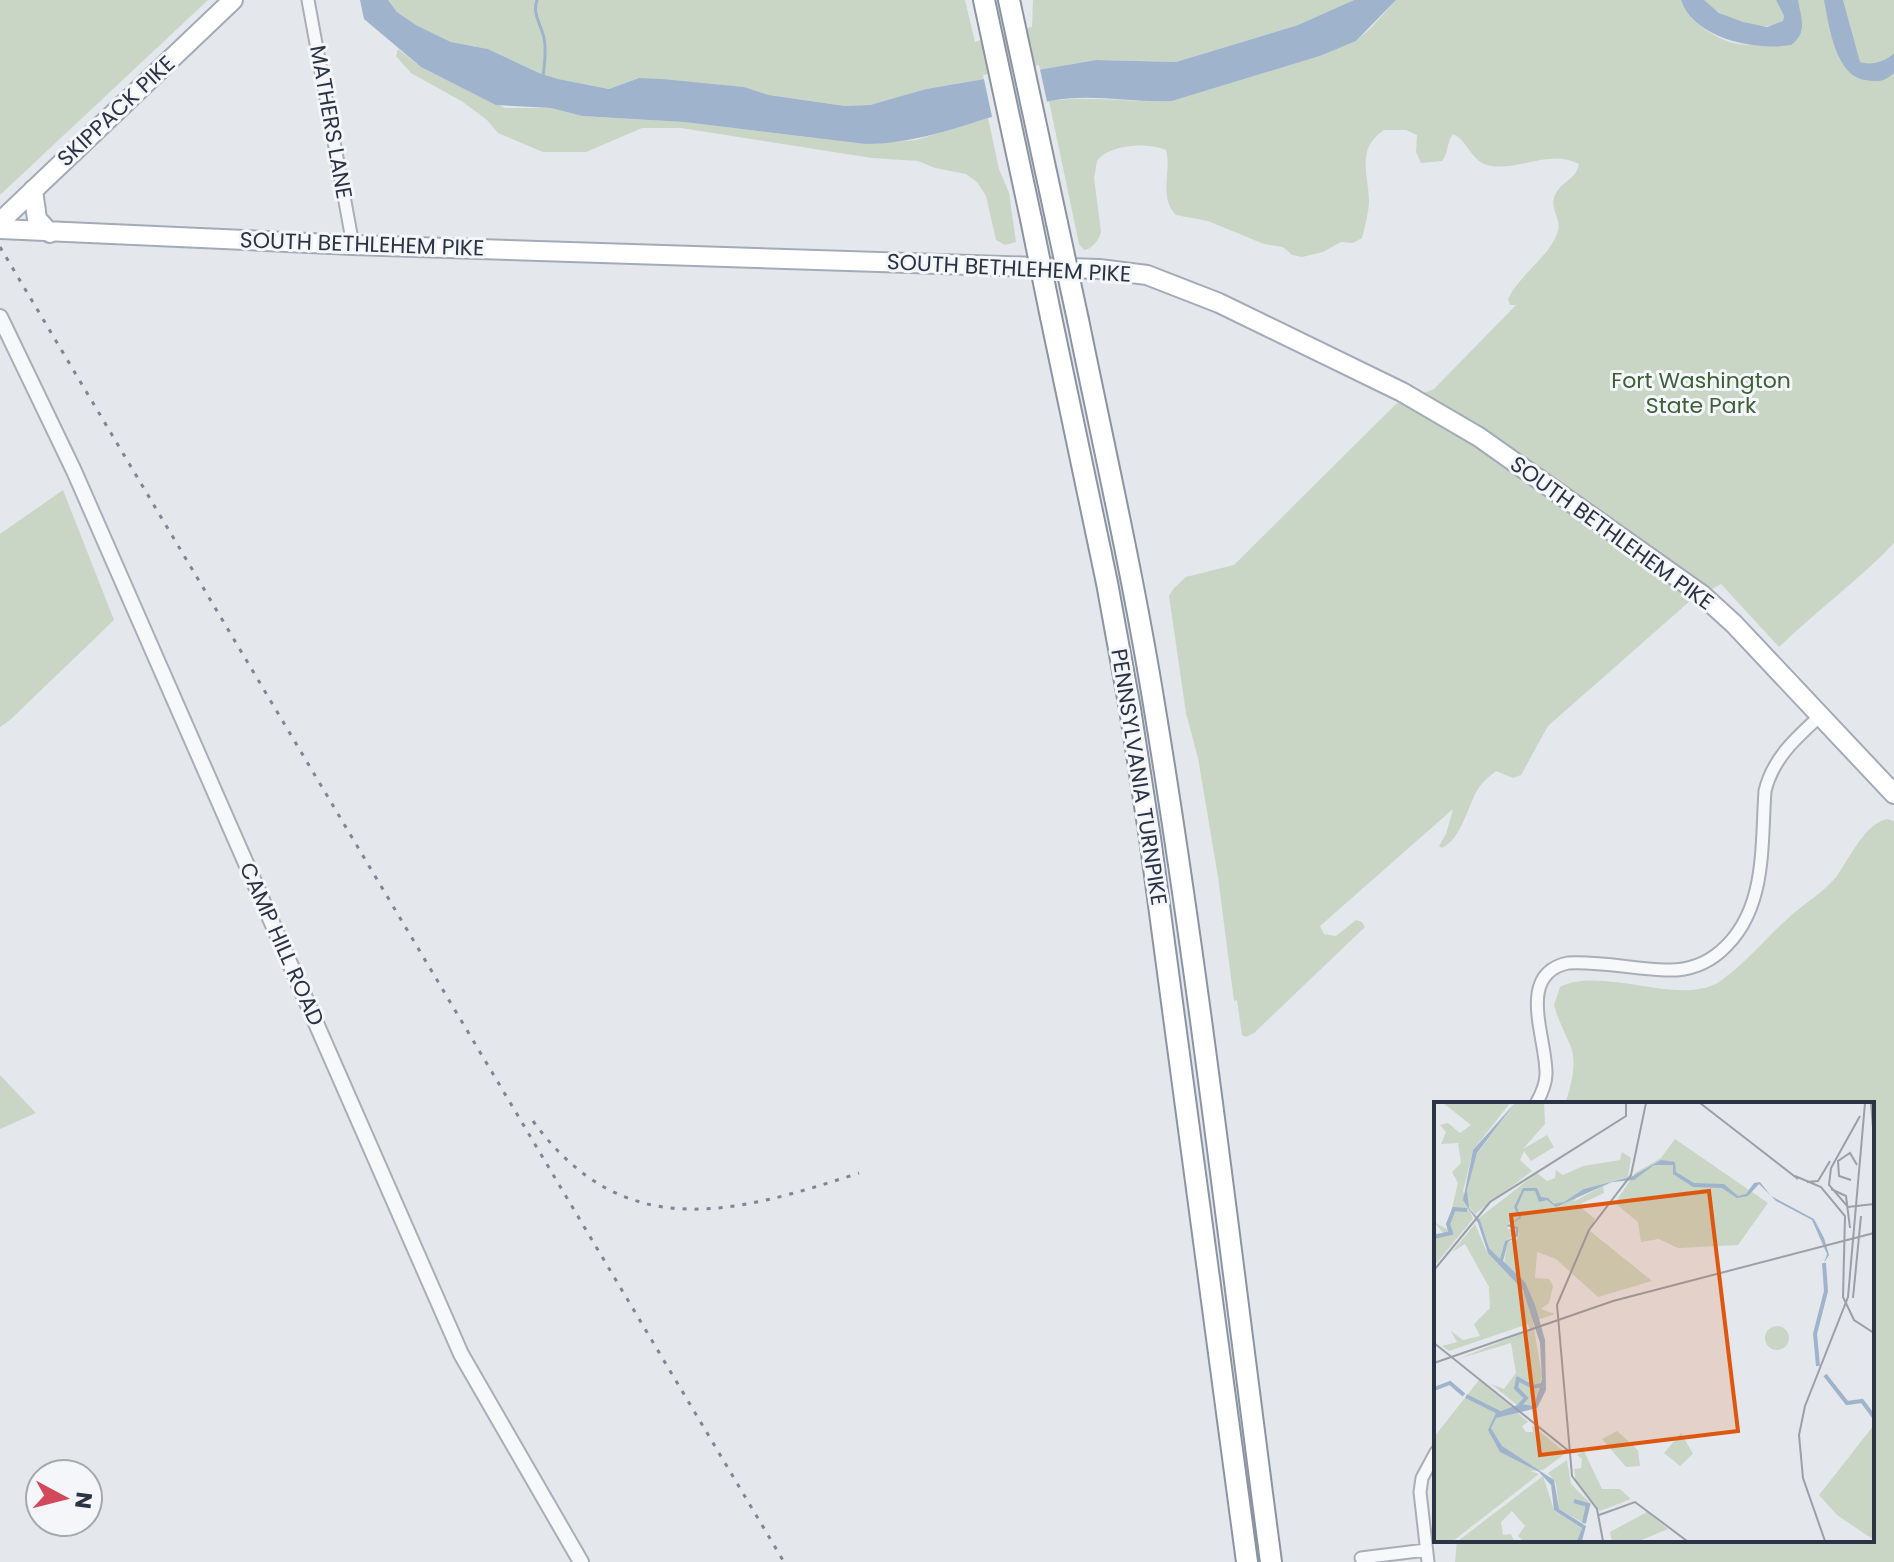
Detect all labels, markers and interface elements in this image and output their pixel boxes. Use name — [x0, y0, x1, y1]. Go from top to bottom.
street label: MATHERS LANE — [302, 43, 360, 201]
street label: SKIPPACK PIKE — [50, 48, 182, 174]
street label: SOUTH BETHLEHEM PIKE — [239, 224, 485, 264]
street label: SOUTH BETHLEHEM PIKE — [886, 246, 1132, 290]
park label: Fort Washington State Park — [1611, 365, 1791, 421]
street label: SOUTH BETHLEHEM PIKE — [1504, 449, 1720, 617]
street label: PENNSYLVANIA TURNPIKE — [1103, 646, 1175, 908]
street label: CAMP HILL ROAD — [232, 857, 332, 1031]
inset map — [1434, 1102, 1874, 1542]
north arrow — [24, 1458, 104, 1538]
text: N — [67, 1490, 100, 1510]

